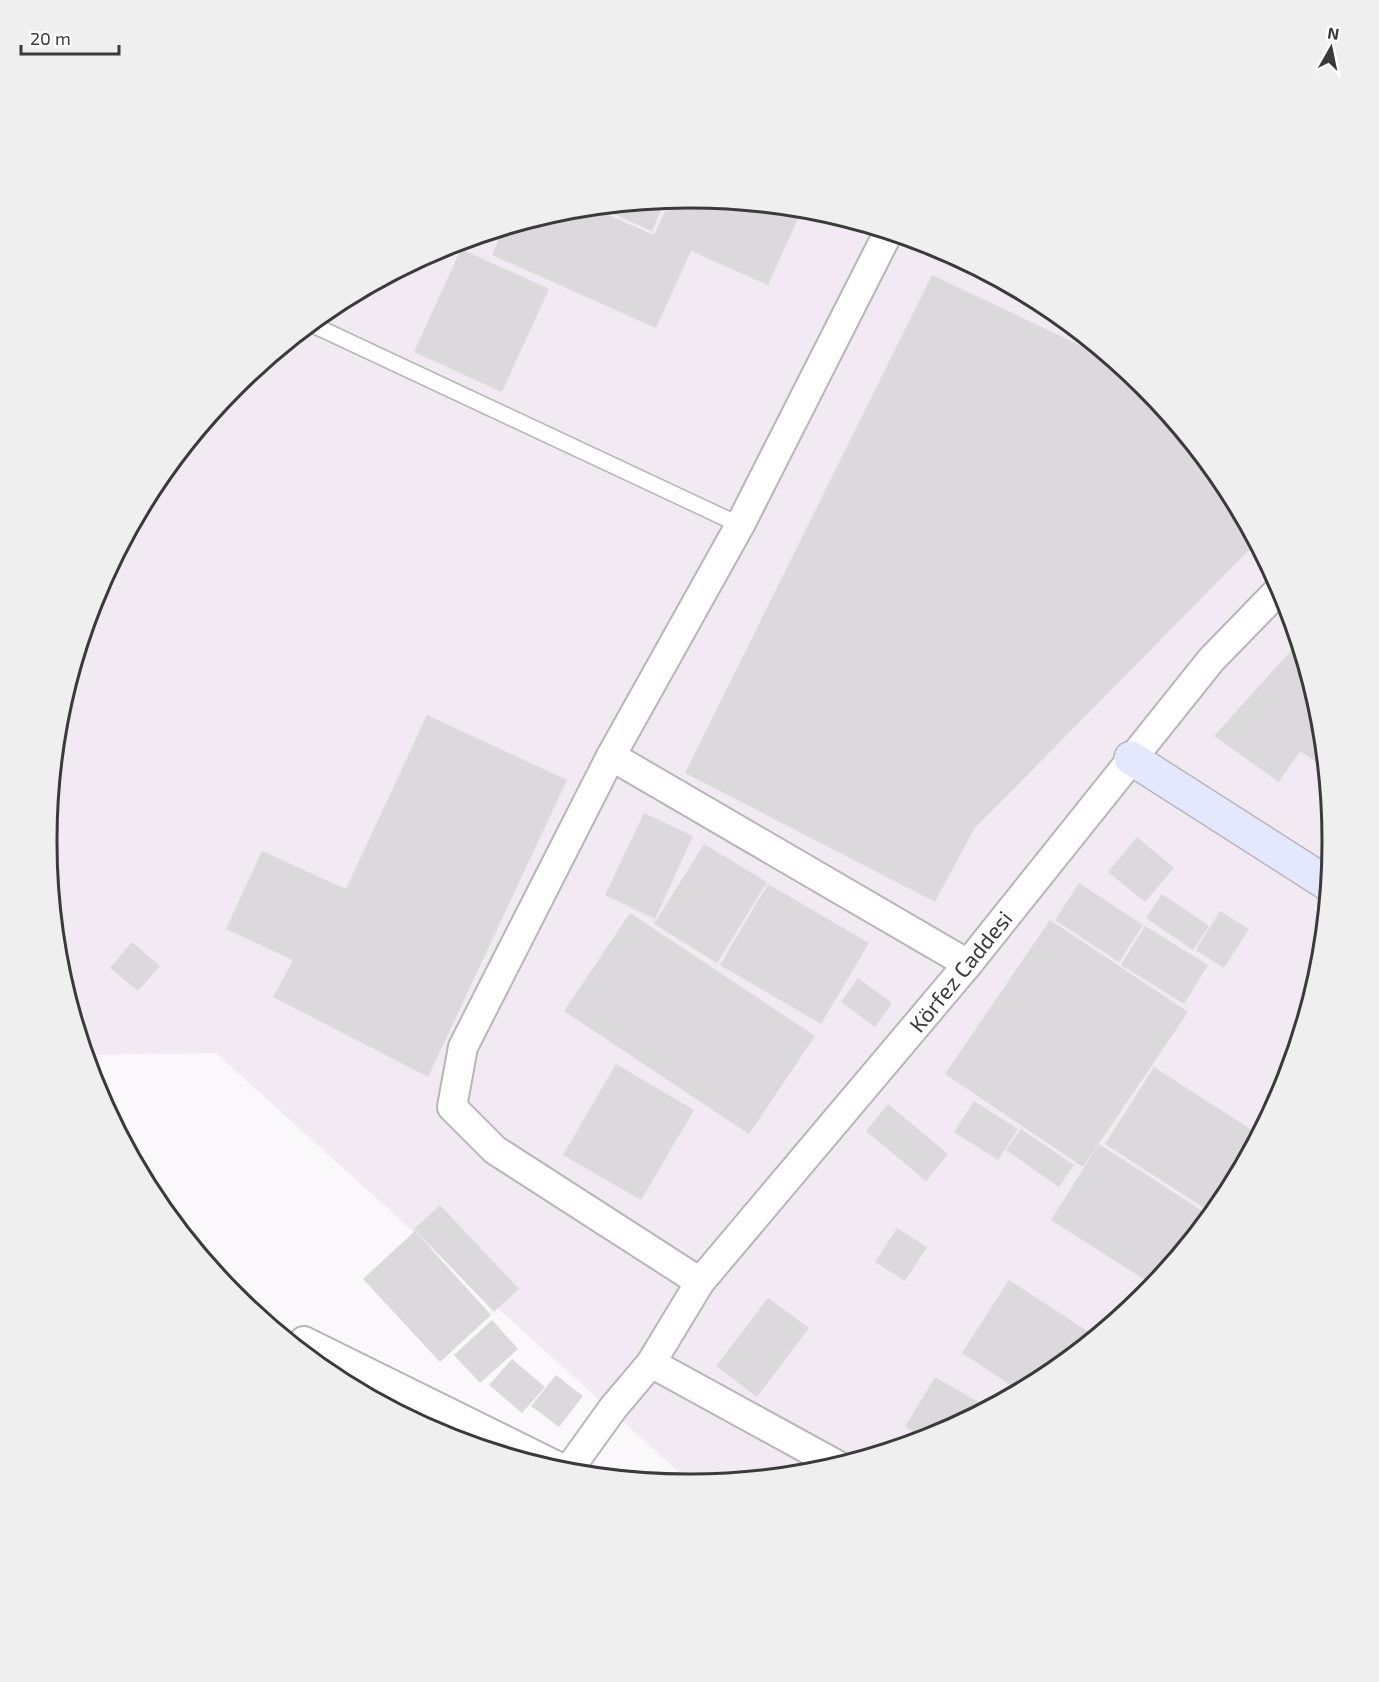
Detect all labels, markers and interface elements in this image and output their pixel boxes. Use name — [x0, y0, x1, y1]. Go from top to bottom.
scale bar — [21, 18, 118, 56]
north arrow — [1301, 18, 1361, 78]
text: N — [1326, 22, 1341, 43]
text: 20 m — [30, 27, 71, 49]
street label: Körfez Caddesi — [903, 905, 1017, 1037]

